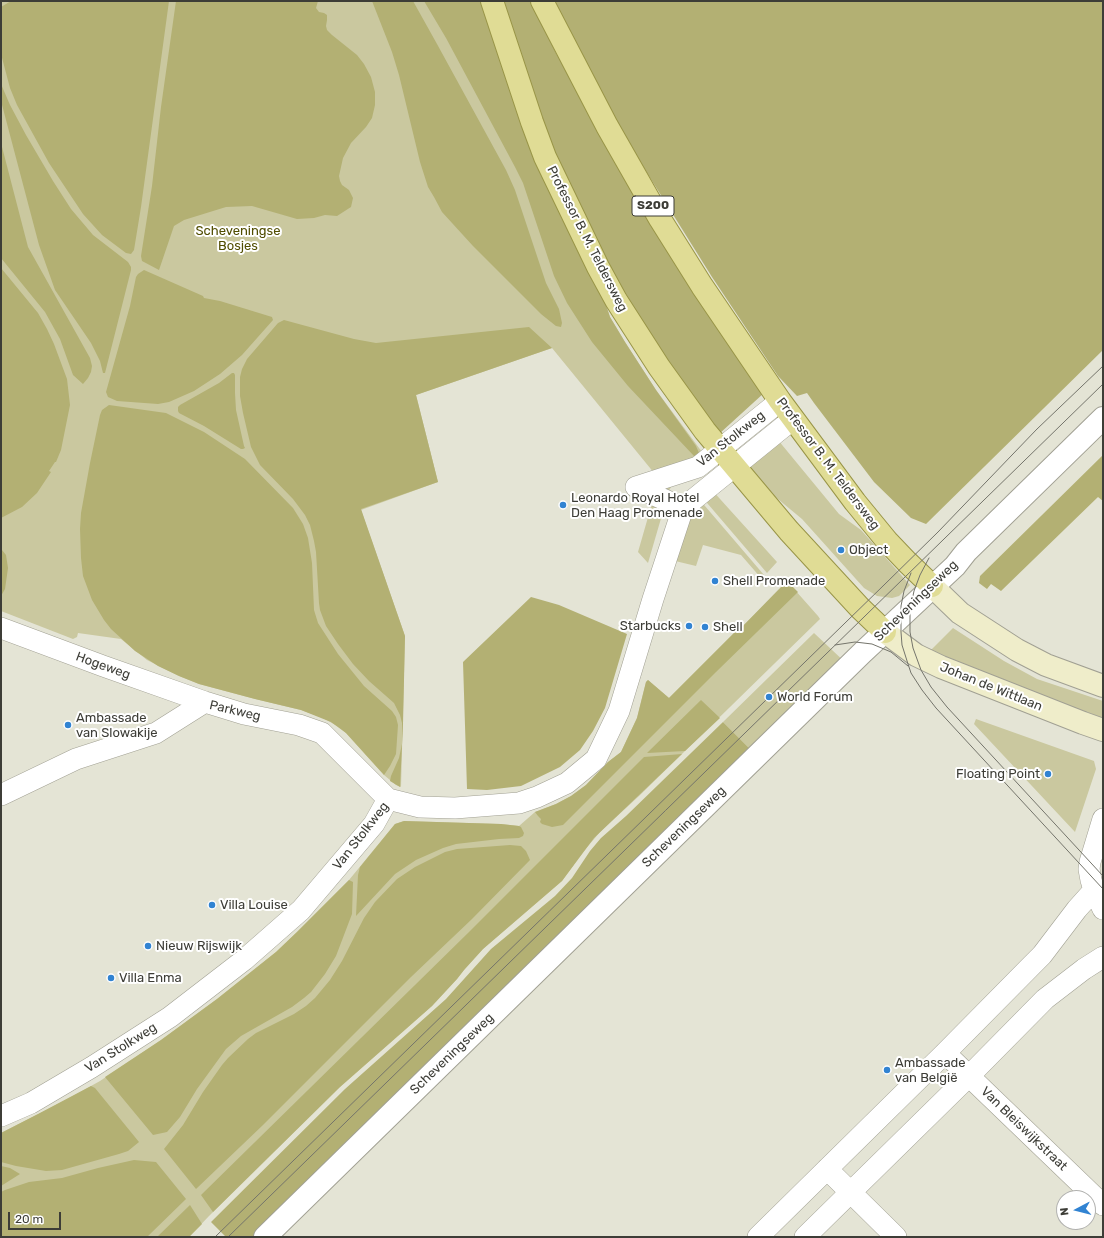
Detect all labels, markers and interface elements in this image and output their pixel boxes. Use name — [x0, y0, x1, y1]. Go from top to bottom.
street label: Professor B. M. Teldersweg — [543, 163, 631, 315]
road number: S200 — [632, 196, 674, 216]
park label: Scheveningse Bosjes — [195, 223, 281, 254]
street label: Professor B. M. Teldersweg — [773, 395, 883, 533]
street label: Van Stolkweg — [694, 408, 768, 470]
place label: Leonardo Royal Hotel Den Haag Promenade — [571, 490, 702, 521]
marker: Leonardo Royal Hotel Den Haag Promenade — [558, 500, 568, 510]
place label: Object — [849, 542, 888, 558]
marker: Object — [836, 545, 846, 555]
street label: Scheveningseweg — [871, 557, 961, 645]
place label: Shell Promenade — [723, 573, 825, 589]
marker: Shell Promenade — [710, 576, 720, 586]
place label: Starbucks — [620, 618, 681, 634]
place label: Shell — [713, 619, 743, 635]
marker: Starbucks — [684, 621, 694, 631]
marker: Shell — [700, 622, 710, 632]
street label: Hogeweg — [74, 649, 132, 683]
street label: Johan de Wittlaan — [937, 659, 1045, 715]
place label: World Forum — [777, 689, 853, 705]
marker: World Forum — [764, 692, 774, 702]
street label: Parkweg — [208, 698, 262, 724]
place label: Ambassade van Slowakije — [76, 710, 158, 741]
marker: Ambassade van Slowakije — [63, 720, 73, 730]
place label: Floating Point — [956, 766, 1040, 782]
marker: Floating Point — [1043, 769, 1053, 779]
street label: Scheveningseweg — [639, 783, 729, 871]
street label: Van Stolkweg — [330, 799, 392, 873]
place label: Villa Louise — [220, 897, 288, 913]
marker: Villa Louise — [207, 900, 217, 910]
place label: Nieuw Rijswijk — [156, 938, 242, 954]
marker: Nieuw Rijswijk — [143, 941, 153, 951]
place label: Villa Enma — [119, 970, 182, 986]
marker: Villa Enma — [106, 973, 116, 983]
street label: Scheveningseweg — [407, 1010, 497, 1098]
street label: Van Stolkweg — [82, 1020, 160, 1076]
place label: Ambassade van België — [895, 1055, 966, 1086]
marker: Ambassade van België — [882, 1065, 892, 1075]
street label: Van Bleiswijkstraat — [978, 1084, 1070, 1174]
north arrow — [1056, 1190, 1096, 1230]
scale bar — [10, 1204, 63, 1230]
text: N — [1058, 1207, 1072, 1216]
text: 20 m — [15, 1212, 43, 1226]

